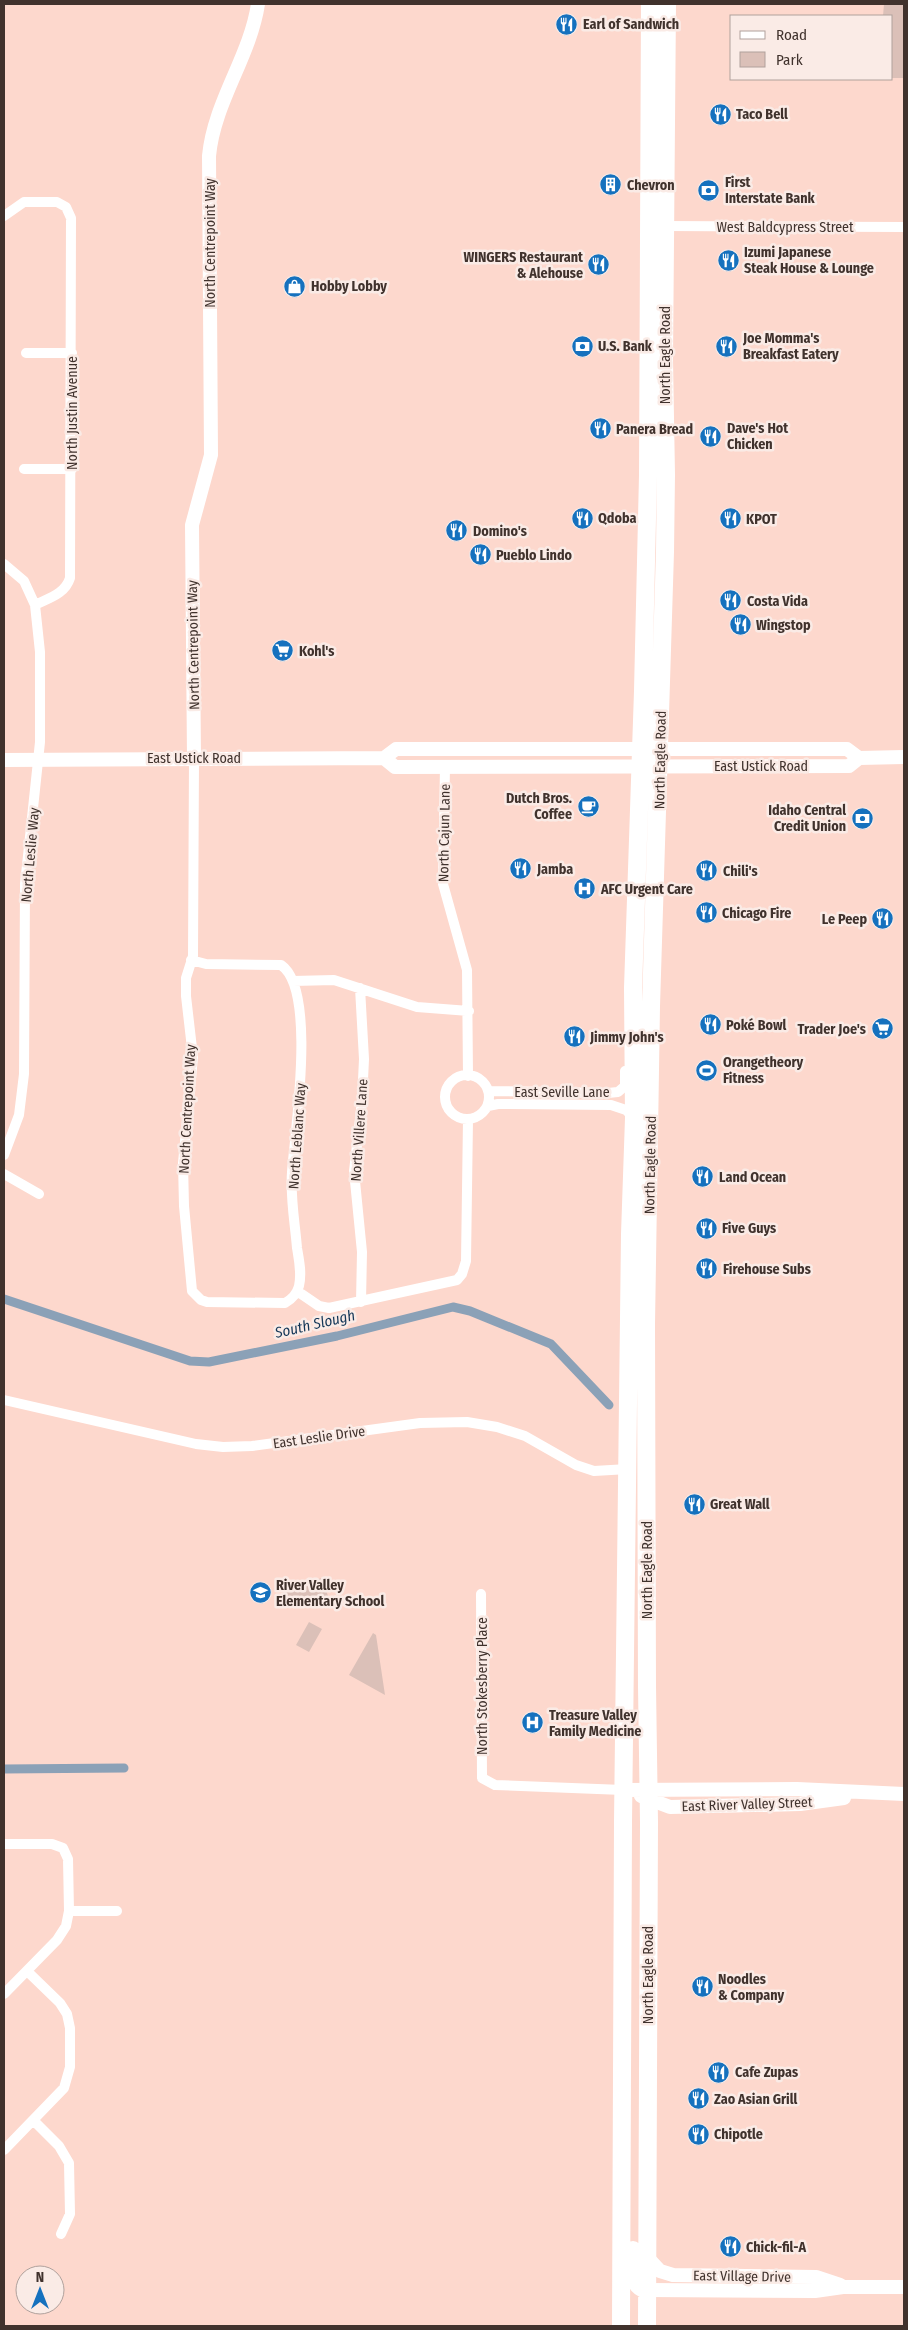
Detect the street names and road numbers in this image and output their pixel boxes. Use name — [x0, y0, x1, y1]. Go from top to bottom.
street label: North Centrepoint Way — [202, 177, 219, 308]
street label: West Baldcypress Street — [716, 219, 854, 236]
street label: North Eagle Road — [657, 306, 674, 404]
street label: North Justin Avenue — [64, 356, 81, 470]
street label: North Centrepoint Way — [184, 579, 203, 710]
street label: North Eagle Road — [651, 711, 670, 809]
street label: East Ustick Road — [147, 750, 241, 767]
street label: East Ustick Road — [714, 758, 808, 775]
street label: North Cajun Lane — [435, 784, 454, 882]
street label: North Leslie Way — [18, 806, 43, 903]
street label: North Centrepoint Way — [176, 1043, 199, 1174]
street label: North Villere Lane — [347, 1078, 372, 1182]
street label: North Leblanc Way — [285, 1082, 310, 1190]
street label: East Seville Lane — [514, 1084, 610, 1101]
street label: North Eagle Road — [641, 1116, 660, 1214]
street label: East Leslie Drive — [272, 1423, 366, 1452]
street label: North Eagle Road — [639, 1521, 656, 1619]
street label: North Stokesberry Place — [474, 1617, 491, 1755]
street label: East River Valley Street — [681, 1794, 813, 1815]
street label: North Eagle Road — [640, 1926, 657, 2024]
street label: East Village Drive — [693, 2267, 791, 2286]

